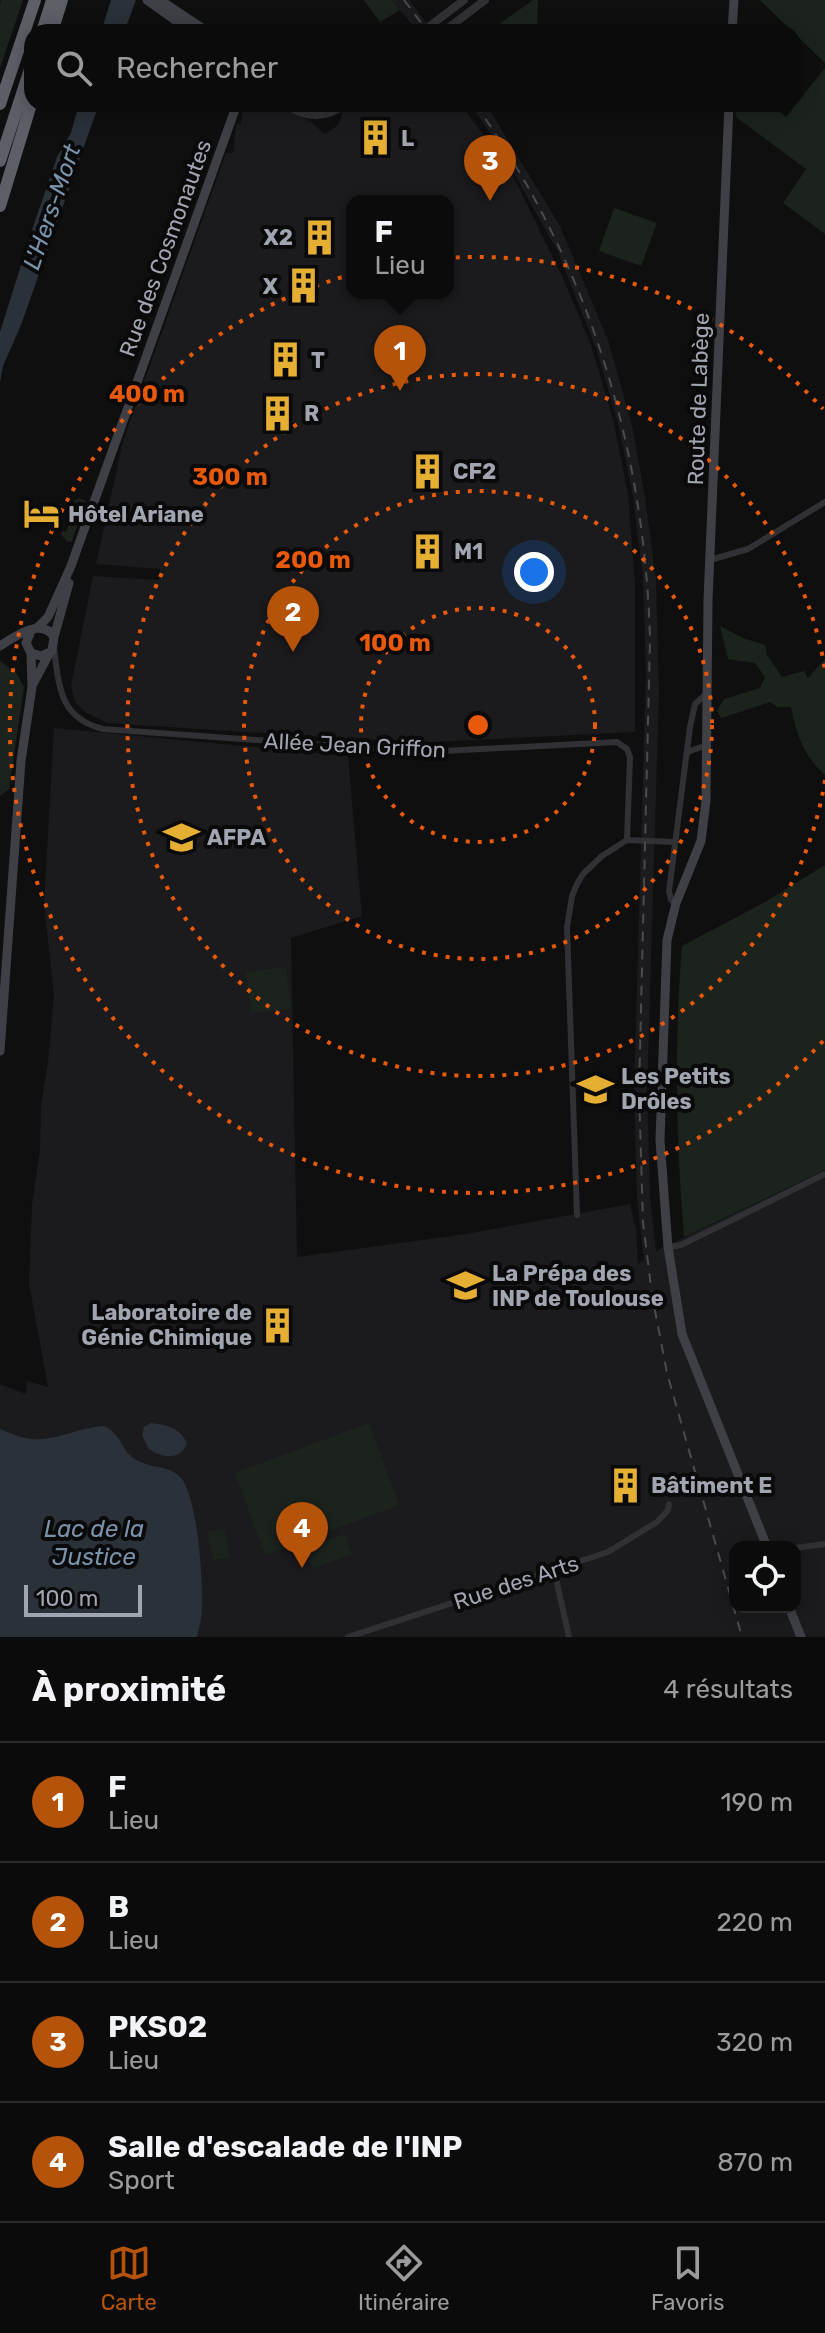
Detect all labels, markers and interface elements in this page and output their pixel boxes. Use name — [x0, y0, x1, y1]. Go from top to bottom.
search box — [24, 24, 801, 112]
icon: search — [52, 46, 96, 90]
text: Rechercher — [116, 50, 278, 86]
building icon: L — [356, 119, 394, 157]
place label: L — [401, 125, 414, 152]
pin: 3 — [464, 135, 516, 201]
street label: Rue des Cosmonautes — [114, 136, 217, 360]
water label: L'Hers-Mort — [18, 140, 87, 273]
popup — [346, 195, 454, 299]
text: F — [374, 214, 393, 250]
building icon: X2 — [300, 218, 338, 256]
place label: X2 — [264, 224, 293, 251]
text: Lieu — [374, 250, 426, 281]
building icon: X — [285, 267, 323, 305]
place label: X — [263, 273, 278, 300]
street label: Route de Labège — [682, 312, 715, 486]
pin: 1 — [374, 325, 426, 391]
building icon: T — [266, 341, 304, 379]
place label: T — [311, 347, 325, 374]
text: 400 m — [109, 380, 185, 408]
building icon: R — [259, 394, 297, 432]
place label: R — [304, 400, 319, 427]
building icon: CF2 — [408, 452, 446, 490]
place label: CF2 — [453, 458, 496, 485]
text: 300 m — [192, 463, 268, 491]
hotel icon: Hôtel Ariane — [23, 495, 61, 533]
place label: Hôtel Ariane — [68, 501, 204, 528]
building icon: M1 — [409, 532, 447, 570]
place label: M1 — [454, 538, 483, 565]
text: 200 m — [275, 546, 351, 574]
your location — [514, 552, 554, 592]
pin: 2 — [267, 586, 319, 652]
text: 100 m — [359, 629, 431, 657]
centre of rings — [464, 711, 492, 739]
street label: Allée Jean Griffon — [263, 727, 447, 764]
school or university icon: AFPA — [162, 818, 200, 856]
place label: AFPA — [207, 824, 266, 851]
place label: Les Petits Drôles — [621, 1063, 731, 1115]
school or university icon: Les Petits Drôles — [576, 1070, 614, 1108]
place label: La Prépa des INP de Toulouse — [492, 1260, 664, 1312]
school or university icon: La Prépa des INP de Toulouse — [447, 1267, 485, 1305]
place label: Laboratoire de Génie Chimique — [81, 1299, 252, 1351]
building icon: Laboratoire de Génie Chimique — [259, 1306, 297, 1344]
building icon: Bâtiment E — [606, 1466, 644, 1504]
place label: Bâtiment E — [651, 1472, 772, 1499]
pin: 4 — [276, 1502, 328, 1568]
water label: Lac de la Justice — [44, 1515, 144, 1571]
map controls — [729, 1541, 801, 1613]
button: locate — [729, 1541, 801, 1613]
street label: Rue des Arts — [450, 1550, 582, 1615]
scale bar — [24, 1581, 142, 1617]
text: 100 m — [36, 1585, 98, 1612]
text: À proximité — [32, 1669, 226, 1710]
text: 4 résultats — [663, 1674, 793, 1705]
text: F — [108, 1769, 127, 1805]
text: 1 — [52, 1787, 64, 1818]
text: 190 m — [720, 1787, 793, 1818]
text: Lieu — [108, 1805, 159, 1836]
text: B — [108, 1889, 129, 1925]
text: 2 — [50, 1907, 66, 1938]
text: 220 m — [716, 1907, 793, 1938]
text: Lieu — [108, 1925, 159, 1956]
text: PKS02 — [108, 2009, 207, 2045]
text: 3 — [49, 2027, 67, 2058]
text: 320 m — [716, 2027, 793, 2058]
text: Lieu — [108, 2045, 159, 2076]
text: Salle d'escalade de l'INP — [108, 2129, 462, 2165]
text: 4 — [49, 2147, 67, 2178]
text: 870 m — [717, 2147, 793, 2178]
text: Sport — [108, 2165, 175, 2196]
tab: Carte — [101, 2241, 157, 2316]
tab: Itinéraire — [358, 2241, 450, 2316]
tab: Favoris — [651, 2241, 724, 2316]

